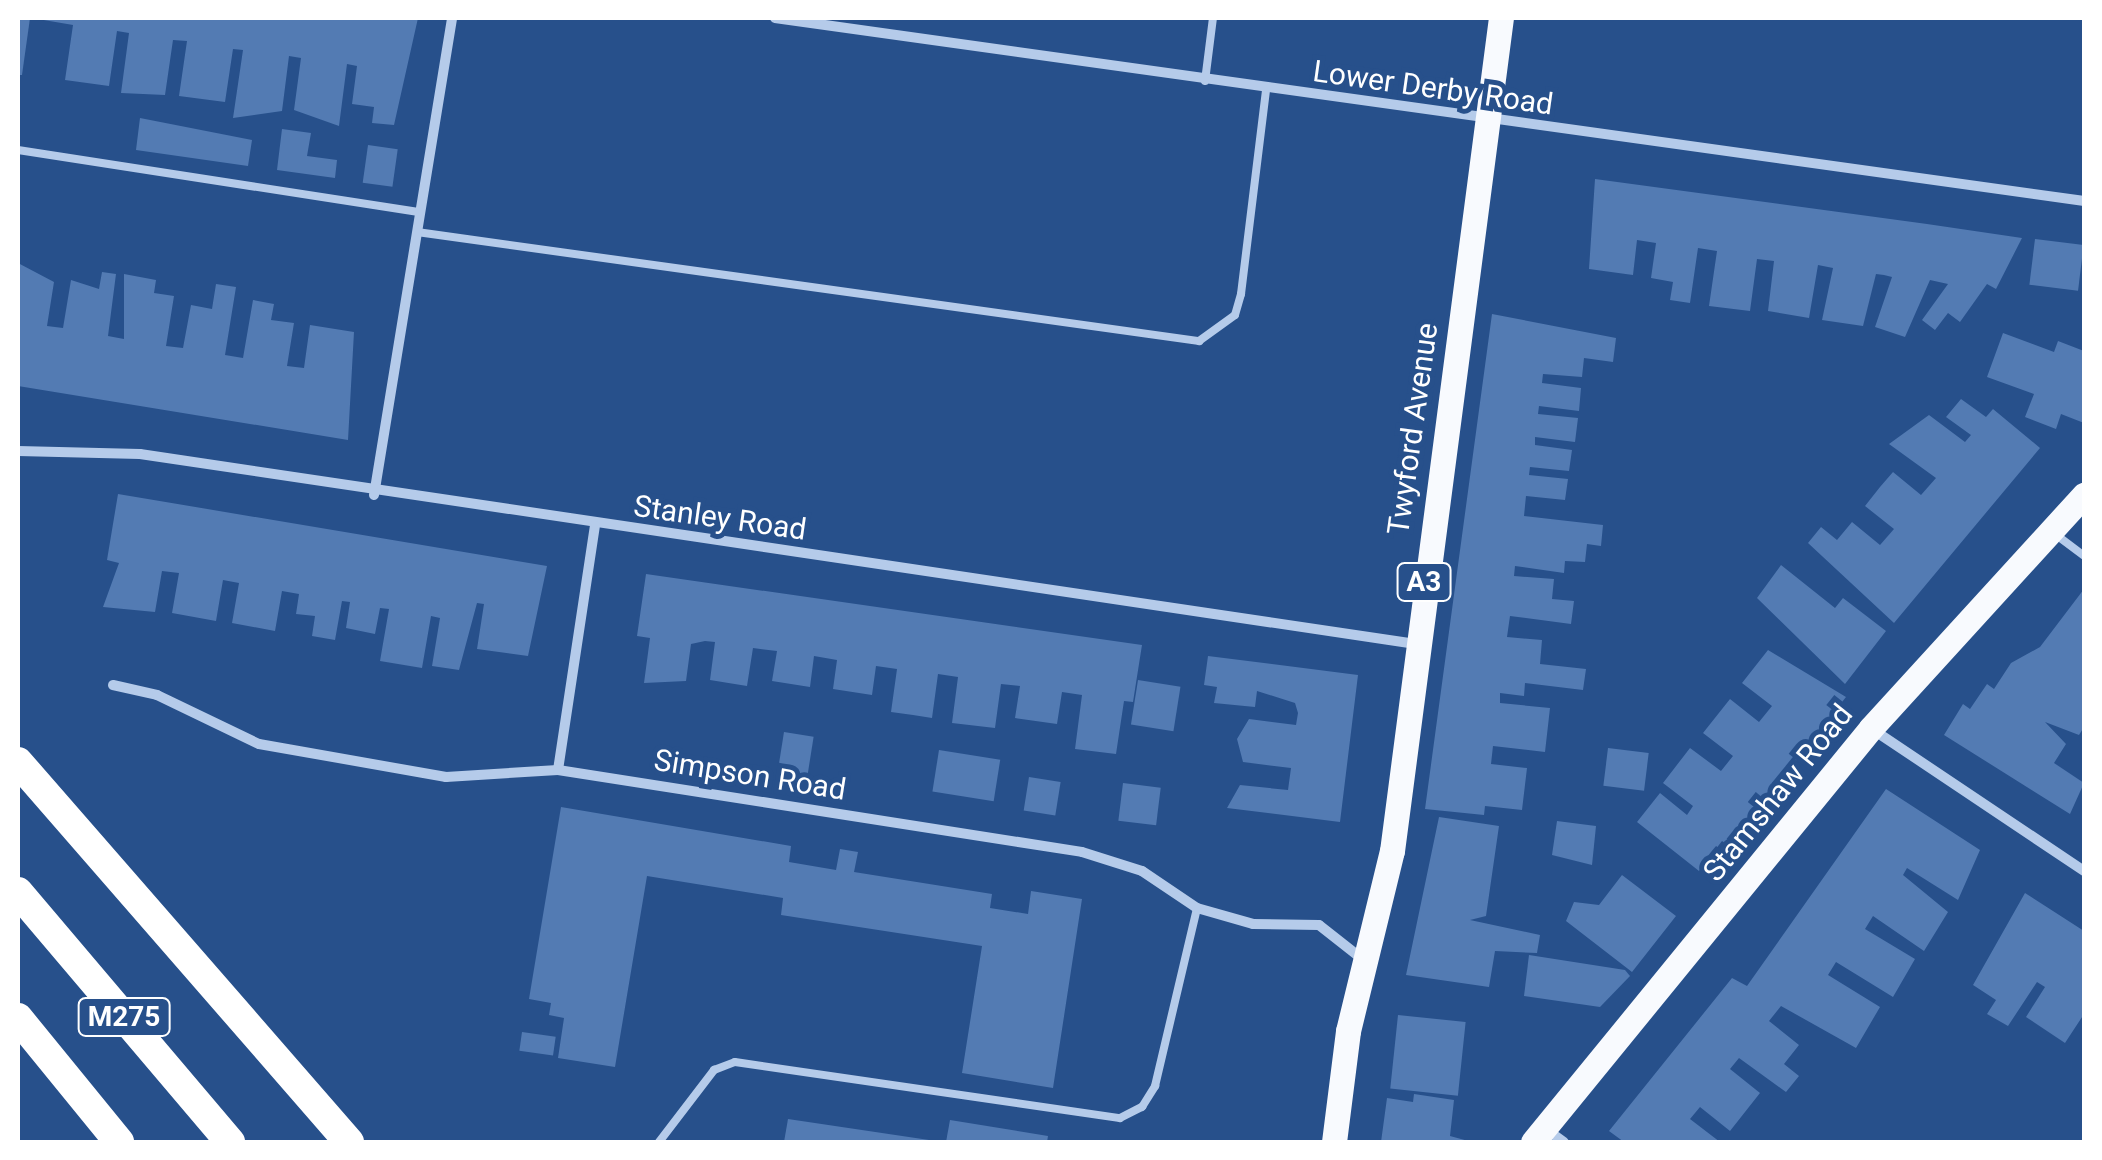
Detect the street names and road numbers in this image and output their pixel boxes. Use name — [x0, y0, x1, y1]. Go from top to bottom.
street label: Lower Derby Road — [1311, 53, 1555, 123]
street label: Twyford Avenue — [1380, 321, 1446, 537]
street label: Stanley Road — [631, 488, 809, 548]
road number: A3 — [1396, 559, 1452, 605]
street label: Stamshaw Road — [1696, 697, 1860, 889]
street label: Simpson Road — [652, 742, 848, 808]
road number: M275 — [76, 994, 172, 1040]

